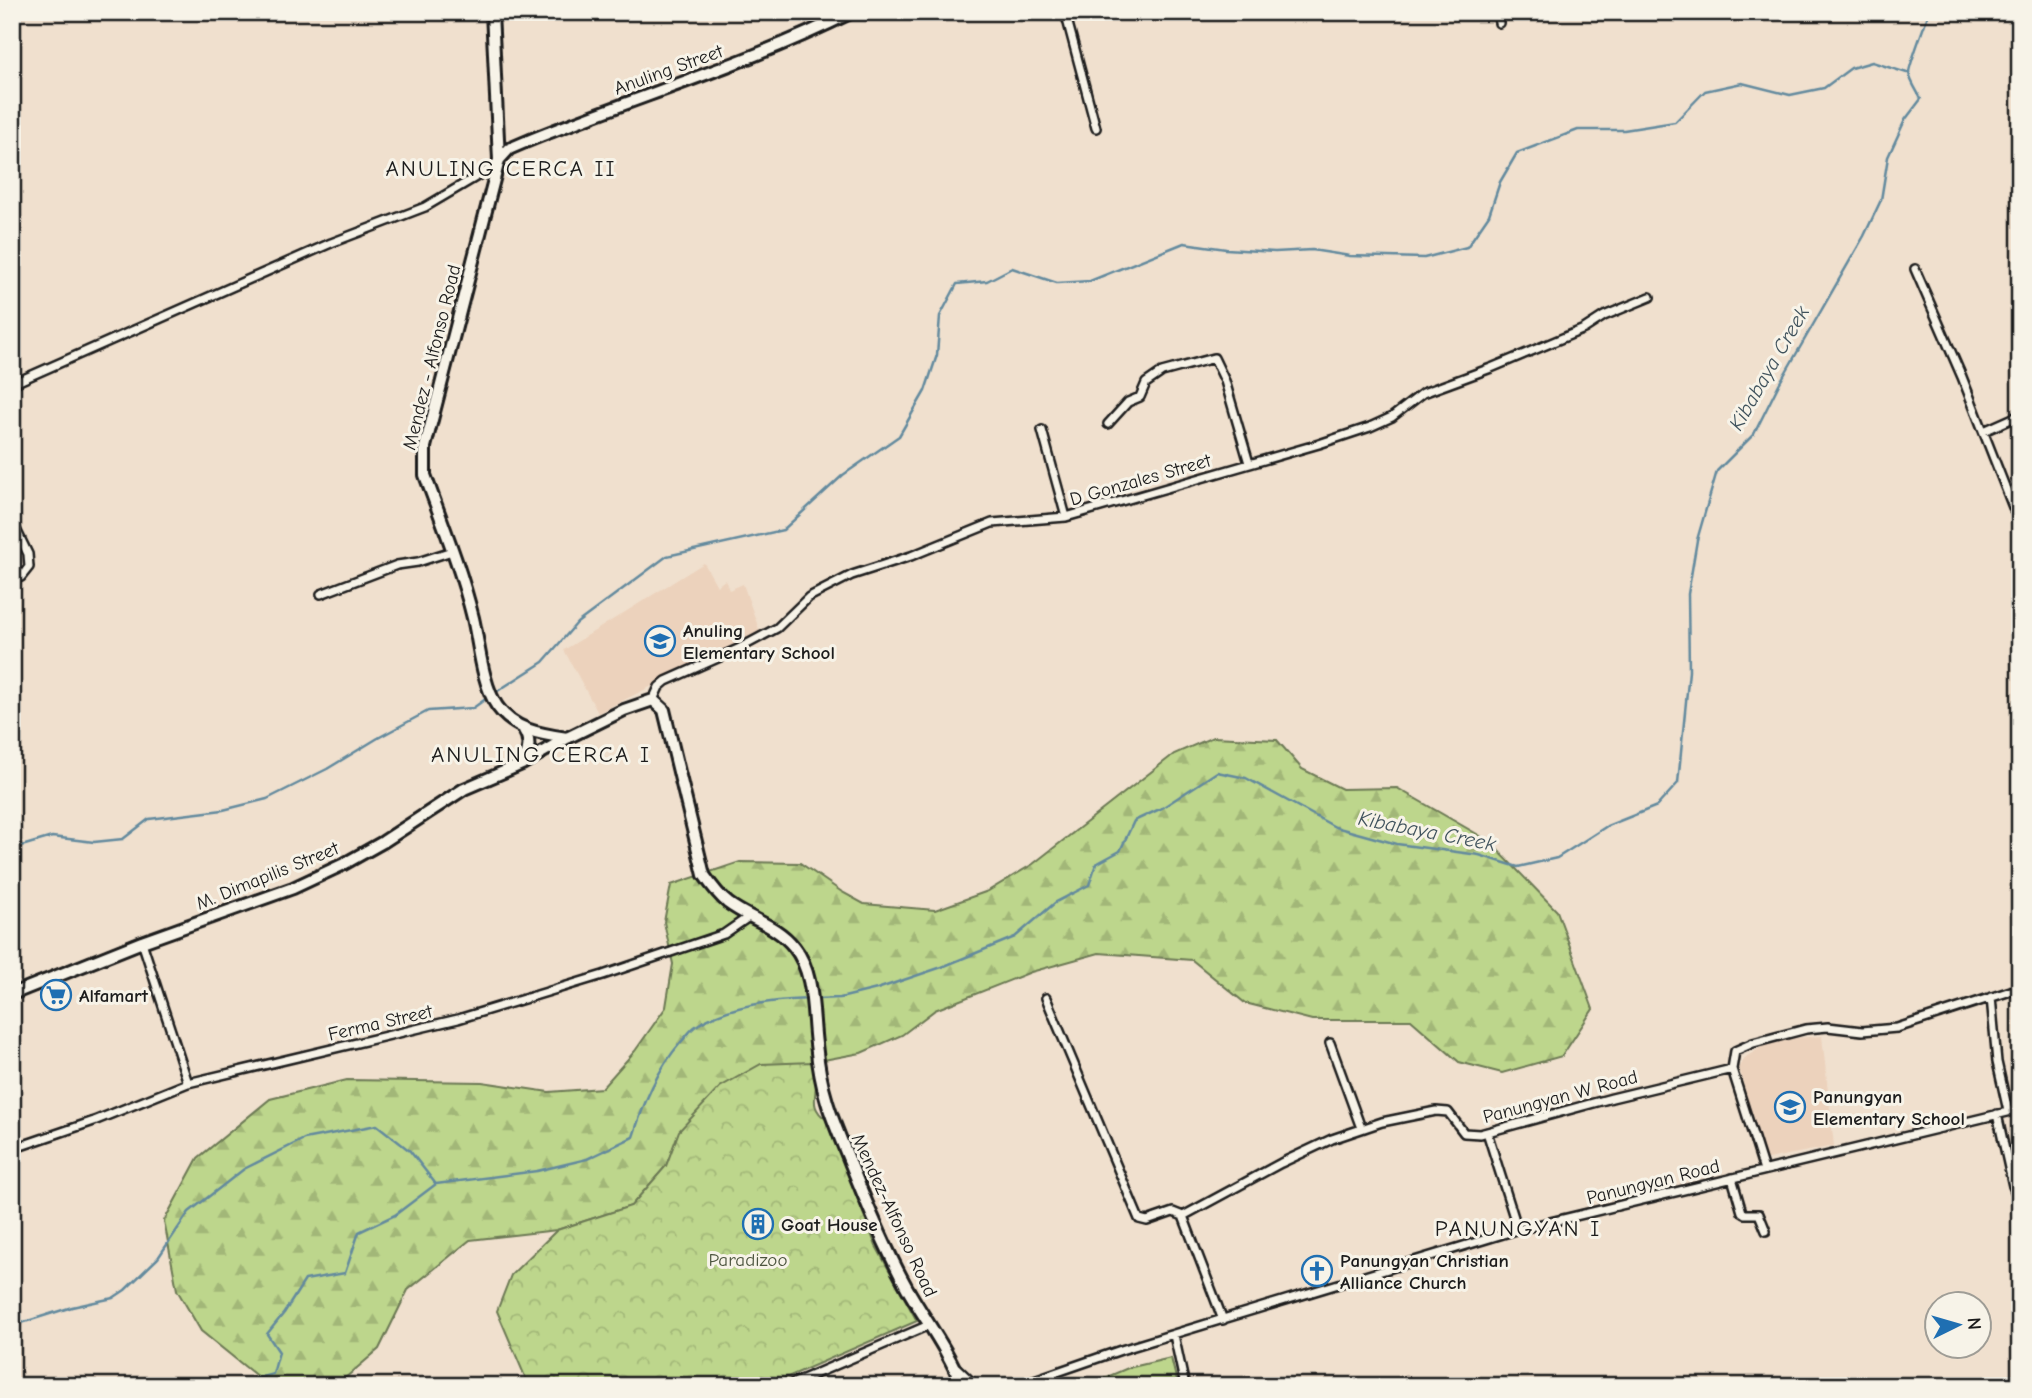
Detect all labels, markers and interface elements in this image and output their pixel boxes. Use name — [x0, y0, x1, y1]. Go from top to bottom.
street label: Anuling Street — [611, 40, 726, 100]
district label: ANULING CERCA II — [385, 155, 617, 182]
street label: Mendez - Alfonso Road — [398, 262, 466, 452]
water label: Kibabaya Creek — [1724, 301, 1815, 434]
street label: D Gonzales Street — [1067, 449, 1214, 511]
place label: Anuling Elementary School — [683, 620, 835, 664]
school or university icon: Anuling Elementary School — [643, 624, 677, 658]
district label: ANULING CERCA I — [431, 741, 651, 768]
water label: Kibabaya Creek — [1356, 806, 1499, 856]
street label: M. Dimapilis Street — [193, 837, 342, 915]
supermarket icon: Alfamart — [39, 978, 73, 1012]
place label: Alfamart — [79, 985, 149, 1007]
street label: Ferma Street — [326, 1000, 435, 1046]
street label: Panungyan W Road — [1481, 1066, 1640, 1128]
place label: Panungyan Elementary School — [1813, 1086, 1965, 1130]
school or university icon: Panungyan Elementary School — [1773, 1090, 1807, 1124]
street label: Mendez-Alfonso Road — [847, 1130, 942, 1300]
street label: Panungyan Road — [1584, 1155, 1722, 1209]
building icon: Goat House — [741, 1207, 775, 1241]
place label: Goat House — [781, 1214, 878, 1236]
district label: PANUNGYAN I — [1435, 1215, 1601, 1242]
park label: Paradizoo — [709, 1249, 787, 1271]
place label: Panungyan Christian Alliance Church — [1340, 1250, 1509, 1294]
church icon: Panungyan Christian Alliance Church — [1300, 1254, 1334, 1288]
north arrow — [1924, 1290, 1994, 1360]
text: N — [1962, 1316, 1985, 1331]

